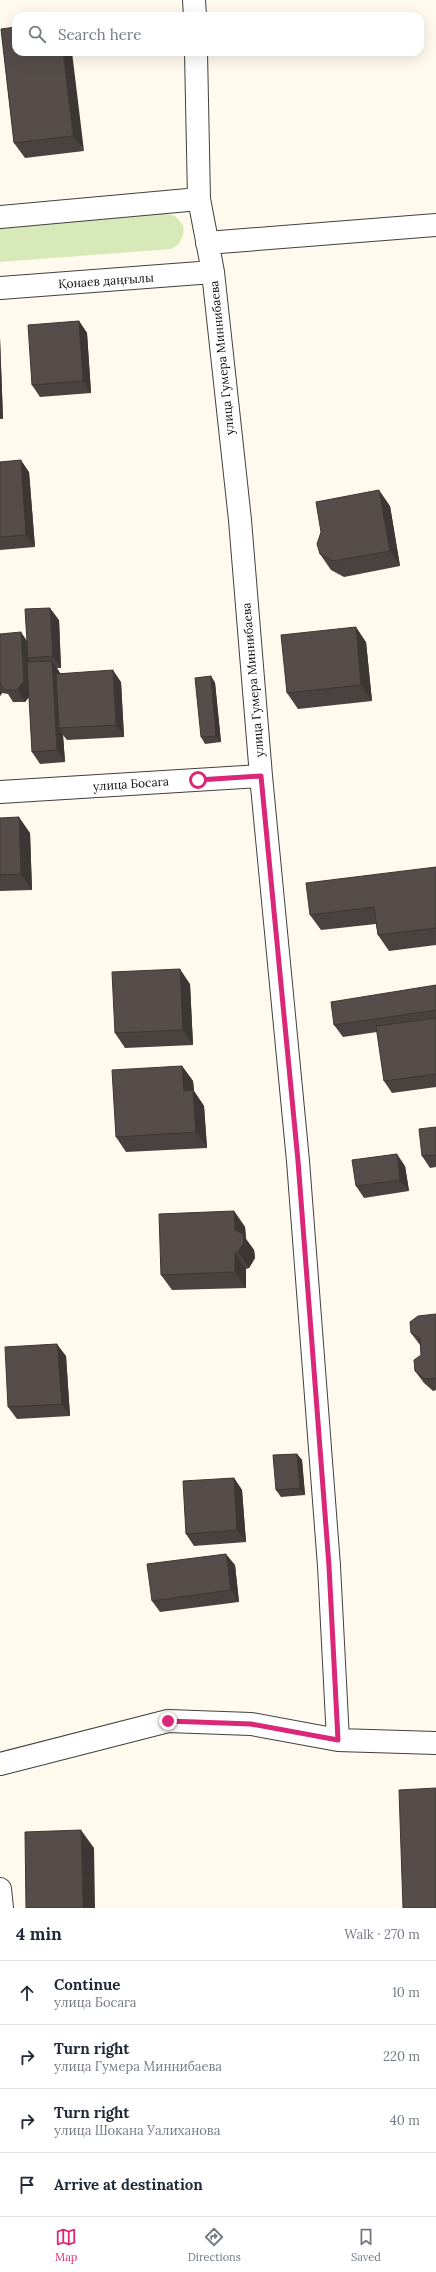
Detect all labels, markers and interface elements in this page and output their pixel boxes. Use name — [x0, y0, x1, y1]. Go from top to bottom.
search box — [12, 12, 424, 56]
icon: search — [26, 23, 48, 45]
text: Search here — [58, 25, 141, 44]
street label: Қонаев даңғылы — [58, 270, 154, 291]
street label: улица Гумера Миннибаева — [206, 280, 237, 436]
street label: улица Гумера Миннибаева — [238, 602, 267, 758]
route start — [189, 771, 207, 789]
street label: улица Босага — [92, 773, 169, 794]
route end — [159, 1712, 177, 1730]
text: 4 min — [16, 1923, 62, 1945]
text: Walk · 270 m — [344, 1926, 420, 1943]
text: Continue — [54, 1975, 120, 1994]
icon: ahead — [16, 1982, 38, 2004]
text: 10 m — [392, 1984, 420, 2001]
text: улица Босага — [54, 1994, 137, 2011]
text: Turn right — [54, 2039, 130, 2058]
icon: right — [16, 2046, 38, 2068]
text: 220 m — [383, 2048, 420, 2065]
text: улица Гумера Миннибаева — [54, 2058, 222, 2075]
text: Turn right — [54, 2103, 130, 2122]
icon: right — [16, 2110, 38, 2132]
text: 40 m — [390, 2112, 420, 2129]
text: улица Шокана Уалиханова — [54, 2122, 220, 2139]
icon: arrive — [16, 2174, 38, 2196]
text: Arrive at destination — [54, 2175, 203, 2194]
tab: Map — [55, 2226, 77, 2264]
tab: Directions — [188, 2226, 241, 2264]
tab: Saved — [351, 2226, 381, 2264]

